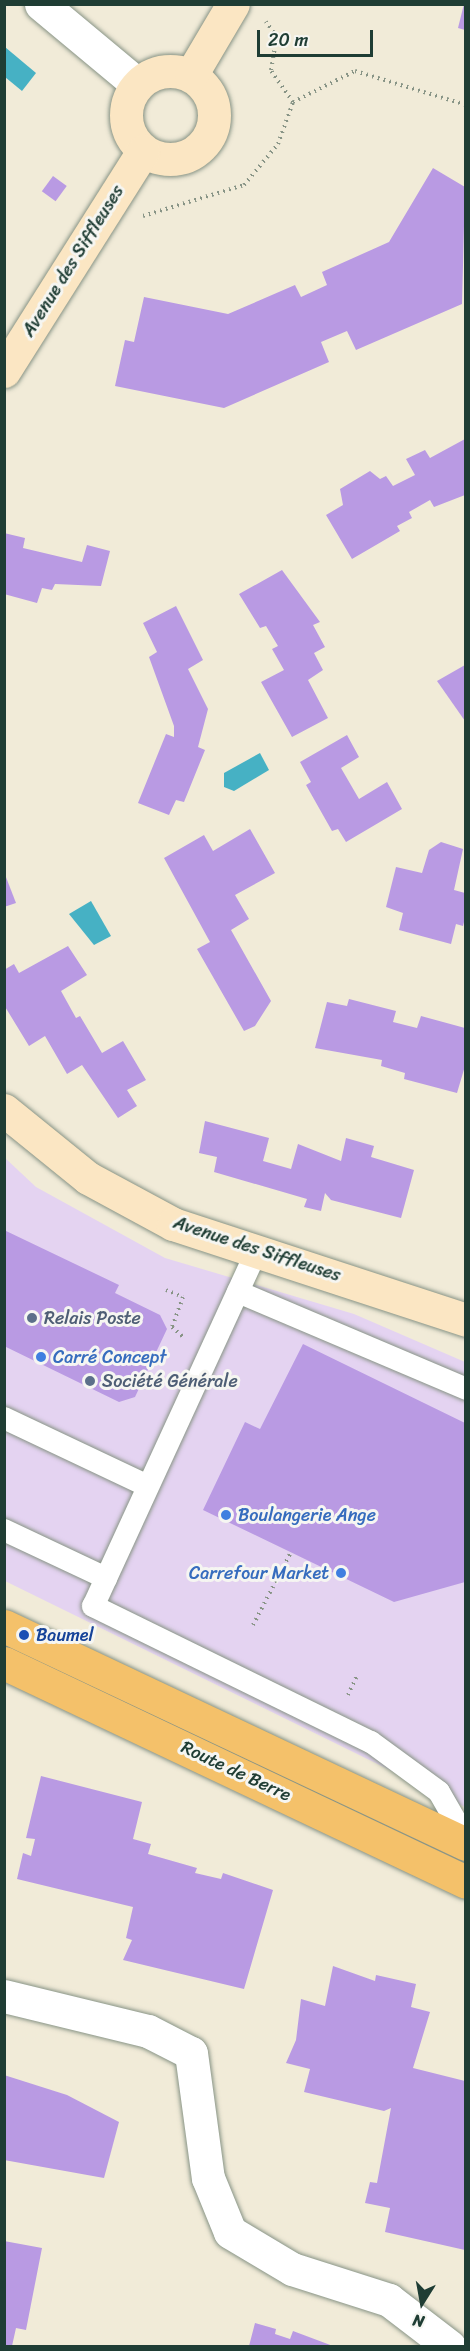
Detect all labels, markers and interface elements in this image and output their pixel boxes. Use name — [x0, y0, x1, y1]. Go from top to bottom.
scale bar — [260, 18, 376, 56]
text: 20 m — [268, 24, 308, 56]
street label: Avenue des Siffleuses — [17, 181, 129, 341]
street label: Avenue des Siffleuses — [170, 1212, 344, 1286]
place label: Relais Poste — [44, 1307, 142, 1329]
marker: Relais Poste — [25, 1311, 39, 1325]
place label: Carré Concept — [53, 1346, 168, 1368]
marker: Carré Concept — [34, 1350, 48, 1364]
place label: Société Générale — [102, 1370, 238, 1392]
marker: Société Générale — [83, 1374, 97, 1388]
place label: Boulangerie Ange — [238, 1504, 376, 1526]
marker: Boulangerie Ange — [219, 1508, 233, 1522]
place label: Carrefour Market — [189, 1562, 329, 1584]
marker: Carrefour Market — [334, 1566, 348, 1580]
place label: Baumel — [36, 1624, 94, 1646]
marker: Baumel — [17, 1628, 31, 1642]
street label: Route de Berre — [178, 1736, 294, 1806]
north arrow — [392, 2273, 452, 2333]
text: N — [410, 2306, 427, 2336]

